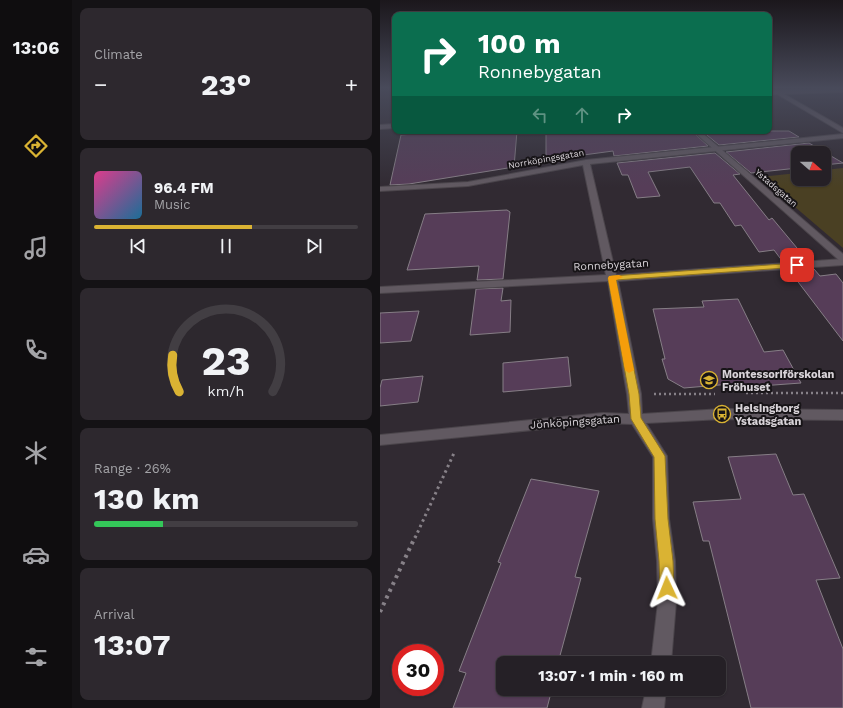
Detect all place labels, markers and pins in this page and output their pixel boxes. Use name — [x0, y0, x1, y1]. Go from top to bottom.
pin — [780, 248, 814, 282]
place label: Montessoriförskolan Fröhuset — [722, 368, 835, 394]
school or university icon: Montessoriförskolan Fröhuset — [699, 370, 719, 390]
place label: Helsingborg Ystadsgatan — [735, 402, 801, 428]
bus stop icon: Helsingborg Ystadsgatan — [712, 404, 732, 424]

